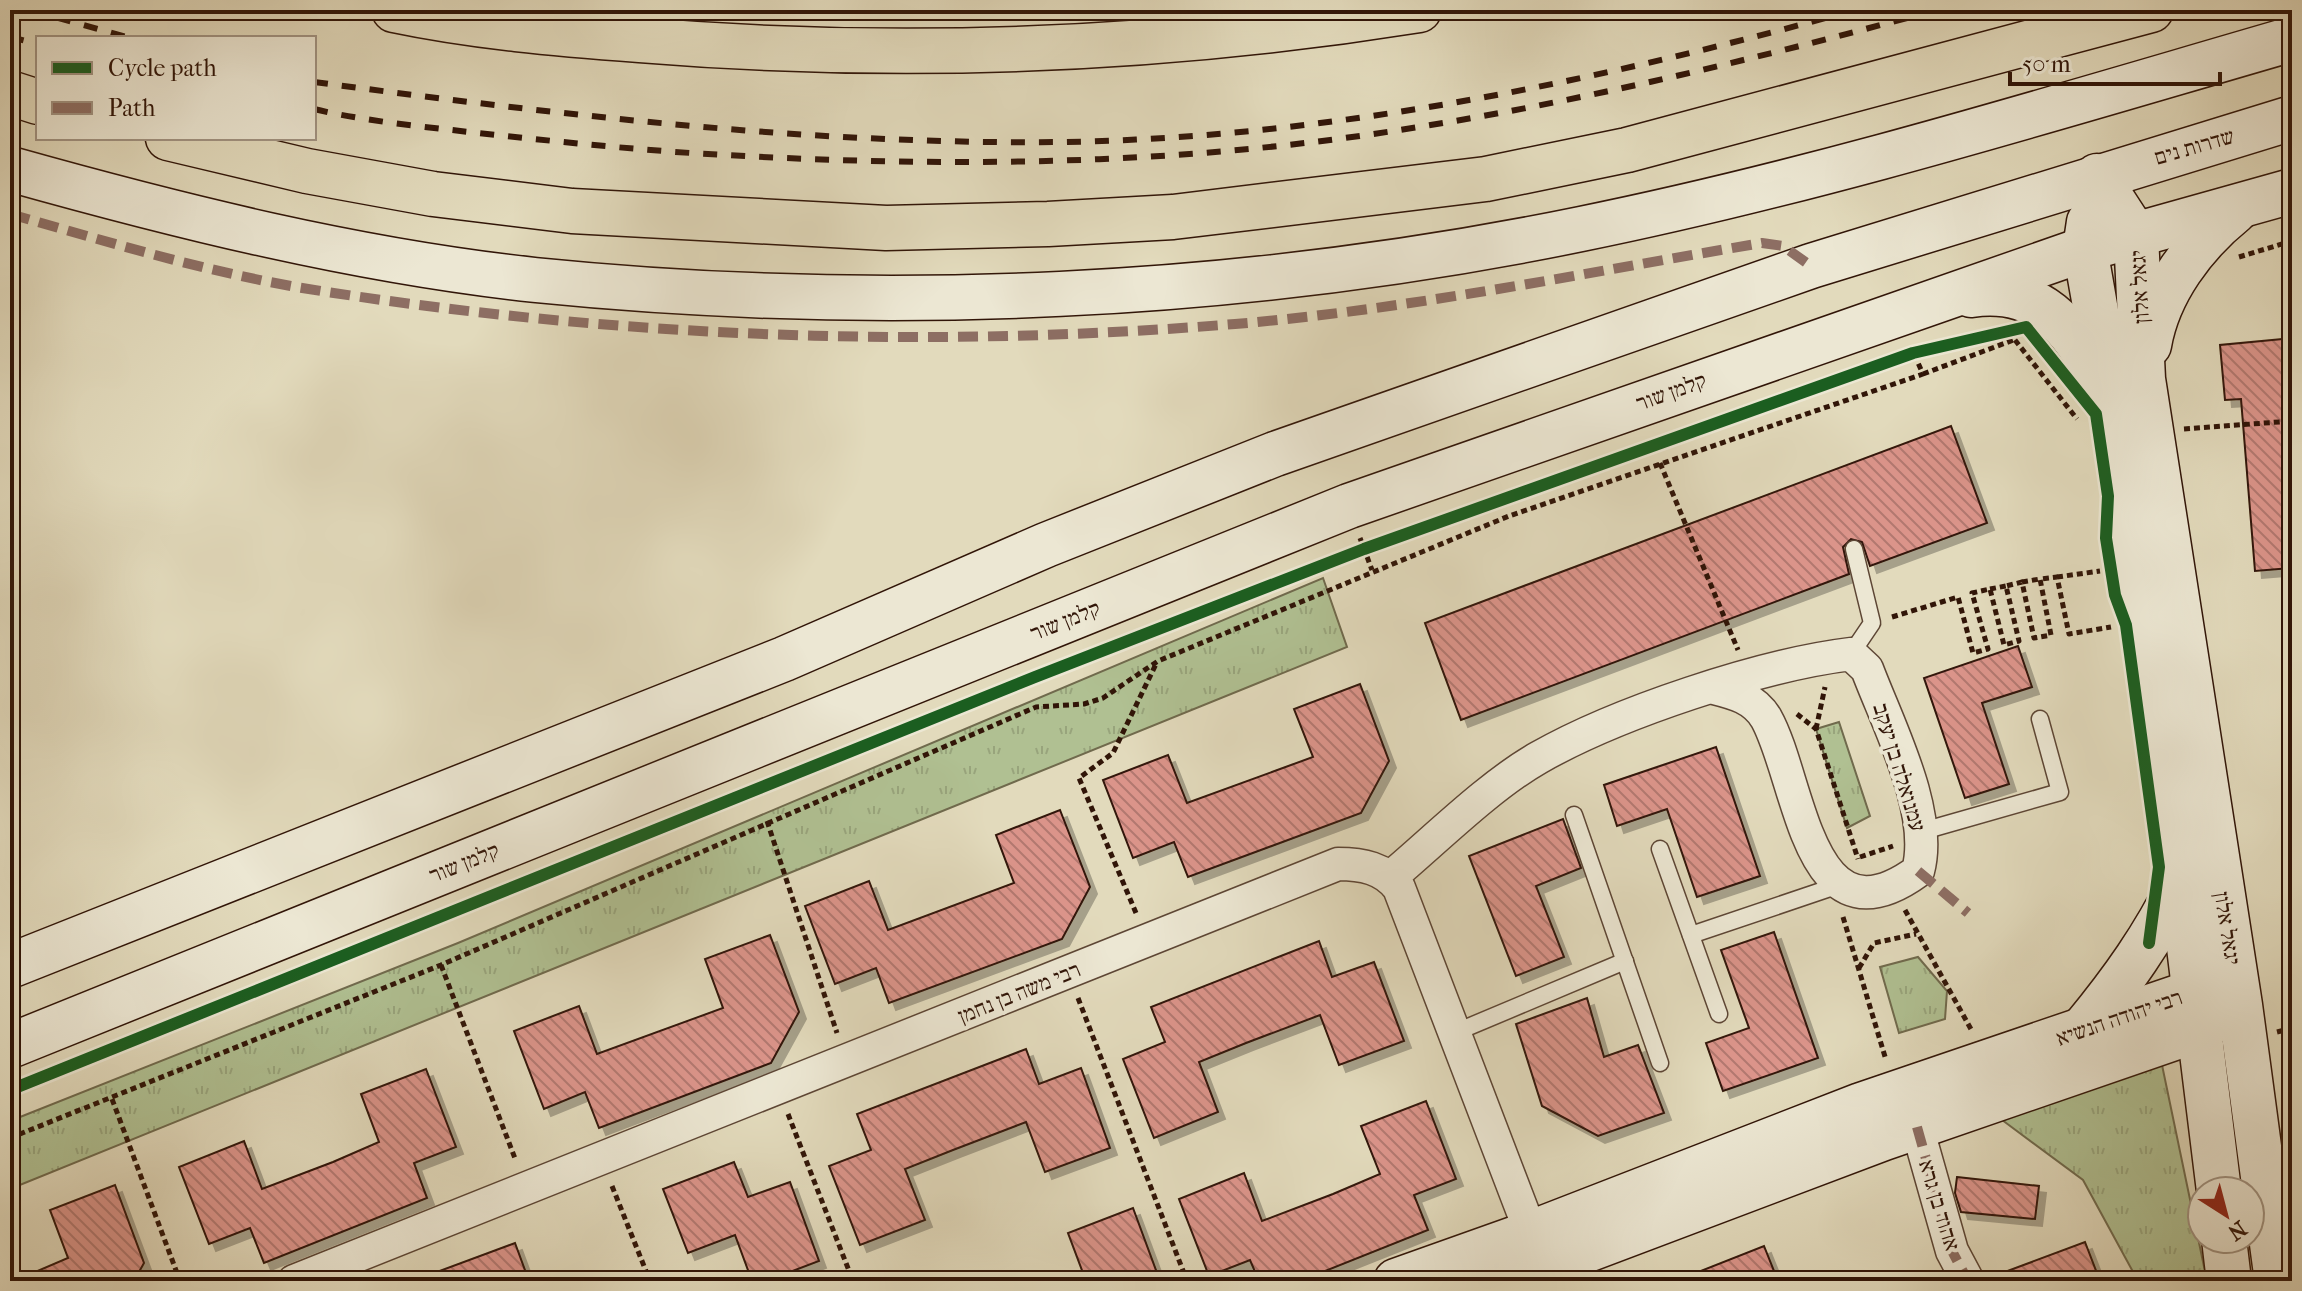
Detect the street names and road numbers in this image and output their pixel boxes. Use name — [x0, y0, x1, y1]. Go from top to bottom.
street label: שדרות נים — [2151, 123, 2237, 171]
street label: יגאל אלון — [2125, 249, 2155, 324]
street label: קלמן שור — [1633, 367, 1710, 417]
street label: קלמן שור — [1027, 595, 1104, 647]
street label: עמנואלה בן יעקב — [1867, 700, 1931, 835]
street label: קלמן שור — [426, 837, 503, 889]
street label: יגאל אלון — [2208, 890, 2246, 967]
street label: רבי משה בן נחמן — [954, 957, 1085, 1029]
street label: רבי יהודה הנשיא — [2053, 984, 2186, 1052]
street label: אהוד בן גרא — [1913, 1157, 1965, 1254]

